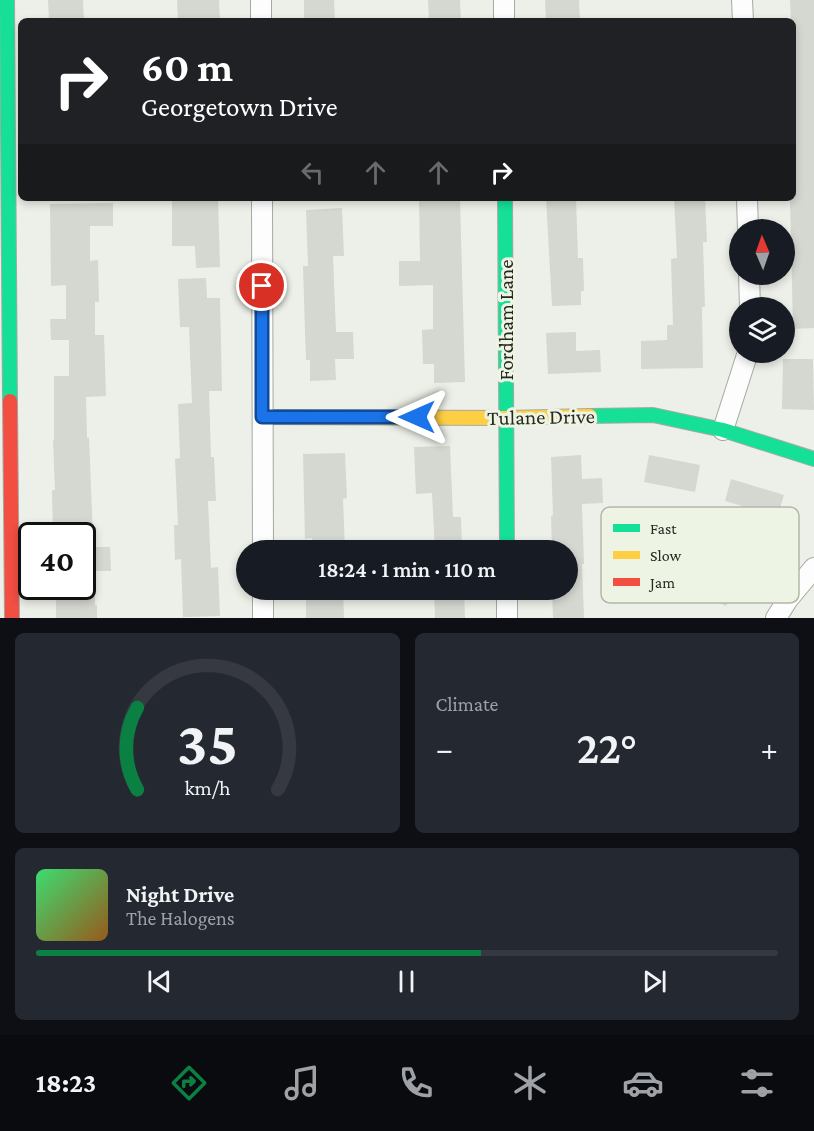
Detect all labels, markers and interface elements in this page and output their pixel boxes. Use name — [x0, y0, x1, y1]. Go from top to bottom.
icon: right — [42, 42, 120, 120]
text: 60 m — [141, 43, 233, 90]
text: Georgetown Drive — [141, 92, 338, 122]
icon: left — [296, 156, 329, 189]
icon: ahead — [359, 156, 392, 189]
icon: ahead — [422, 156, 455, 189]
icon: right — [485, 156, 518, 189]
north arrow — [729, 219, 795, 285]
map controls — [729, 219, 795, 363]
pin — [236, 260, 287, 311]
street label: Fordham Lane — [494, 260, 518, 380]
icon: arrive — [245, 269, 278, 302]
button: layers — [729, 297, 795, 363]
position arrow — [385, 385, 449, 449]
street label: Tulane Drive — [487, 404, 595, 430]
legend — [601, 507, 799, 603]
text: Fast — [650, 520, 677, 537]
speed limit sign: 40 — [18, 522, 96, 600]
text: Slow — [650, 547, 682, 564]
text: 18:24 · 1 min · 110 m — [318, 557, 496, 582]
text: Jam — [648, 574, 675, 592]
text: Climate — [436, 693, 498, 715]
text: 35 — [177, 708, 238, 777]
text: 22° — [577, 723, 637, 773]
text: − — [436, 730, 453, 767]
text: + — [761, 730, 778, 767]
text: km/h — [184, 776, 231, 800]
text: Night Drive — [126, 882, 234, 907]
text: The Halogens — [126, 907, 235, 929]
icon: previous — [143, 965, 176, 998]
icon: pause — [390, 965, 423, 998]
icon: next — [638, 965, 671, 998]
icon: directions — [168, 1062, 210, 1104]
icon: music — [281, 1062, 323, 1104]
icon: phone — [395, 1062, 437, 1104]
icon: climate — [509, 1062, 551, 1104]
icon: car — [622, 1062, 664, 1104]
icon: filters — [736, 1062, 778, 1104]
text: 18:23 — [36, 1068, 96, 1098]

